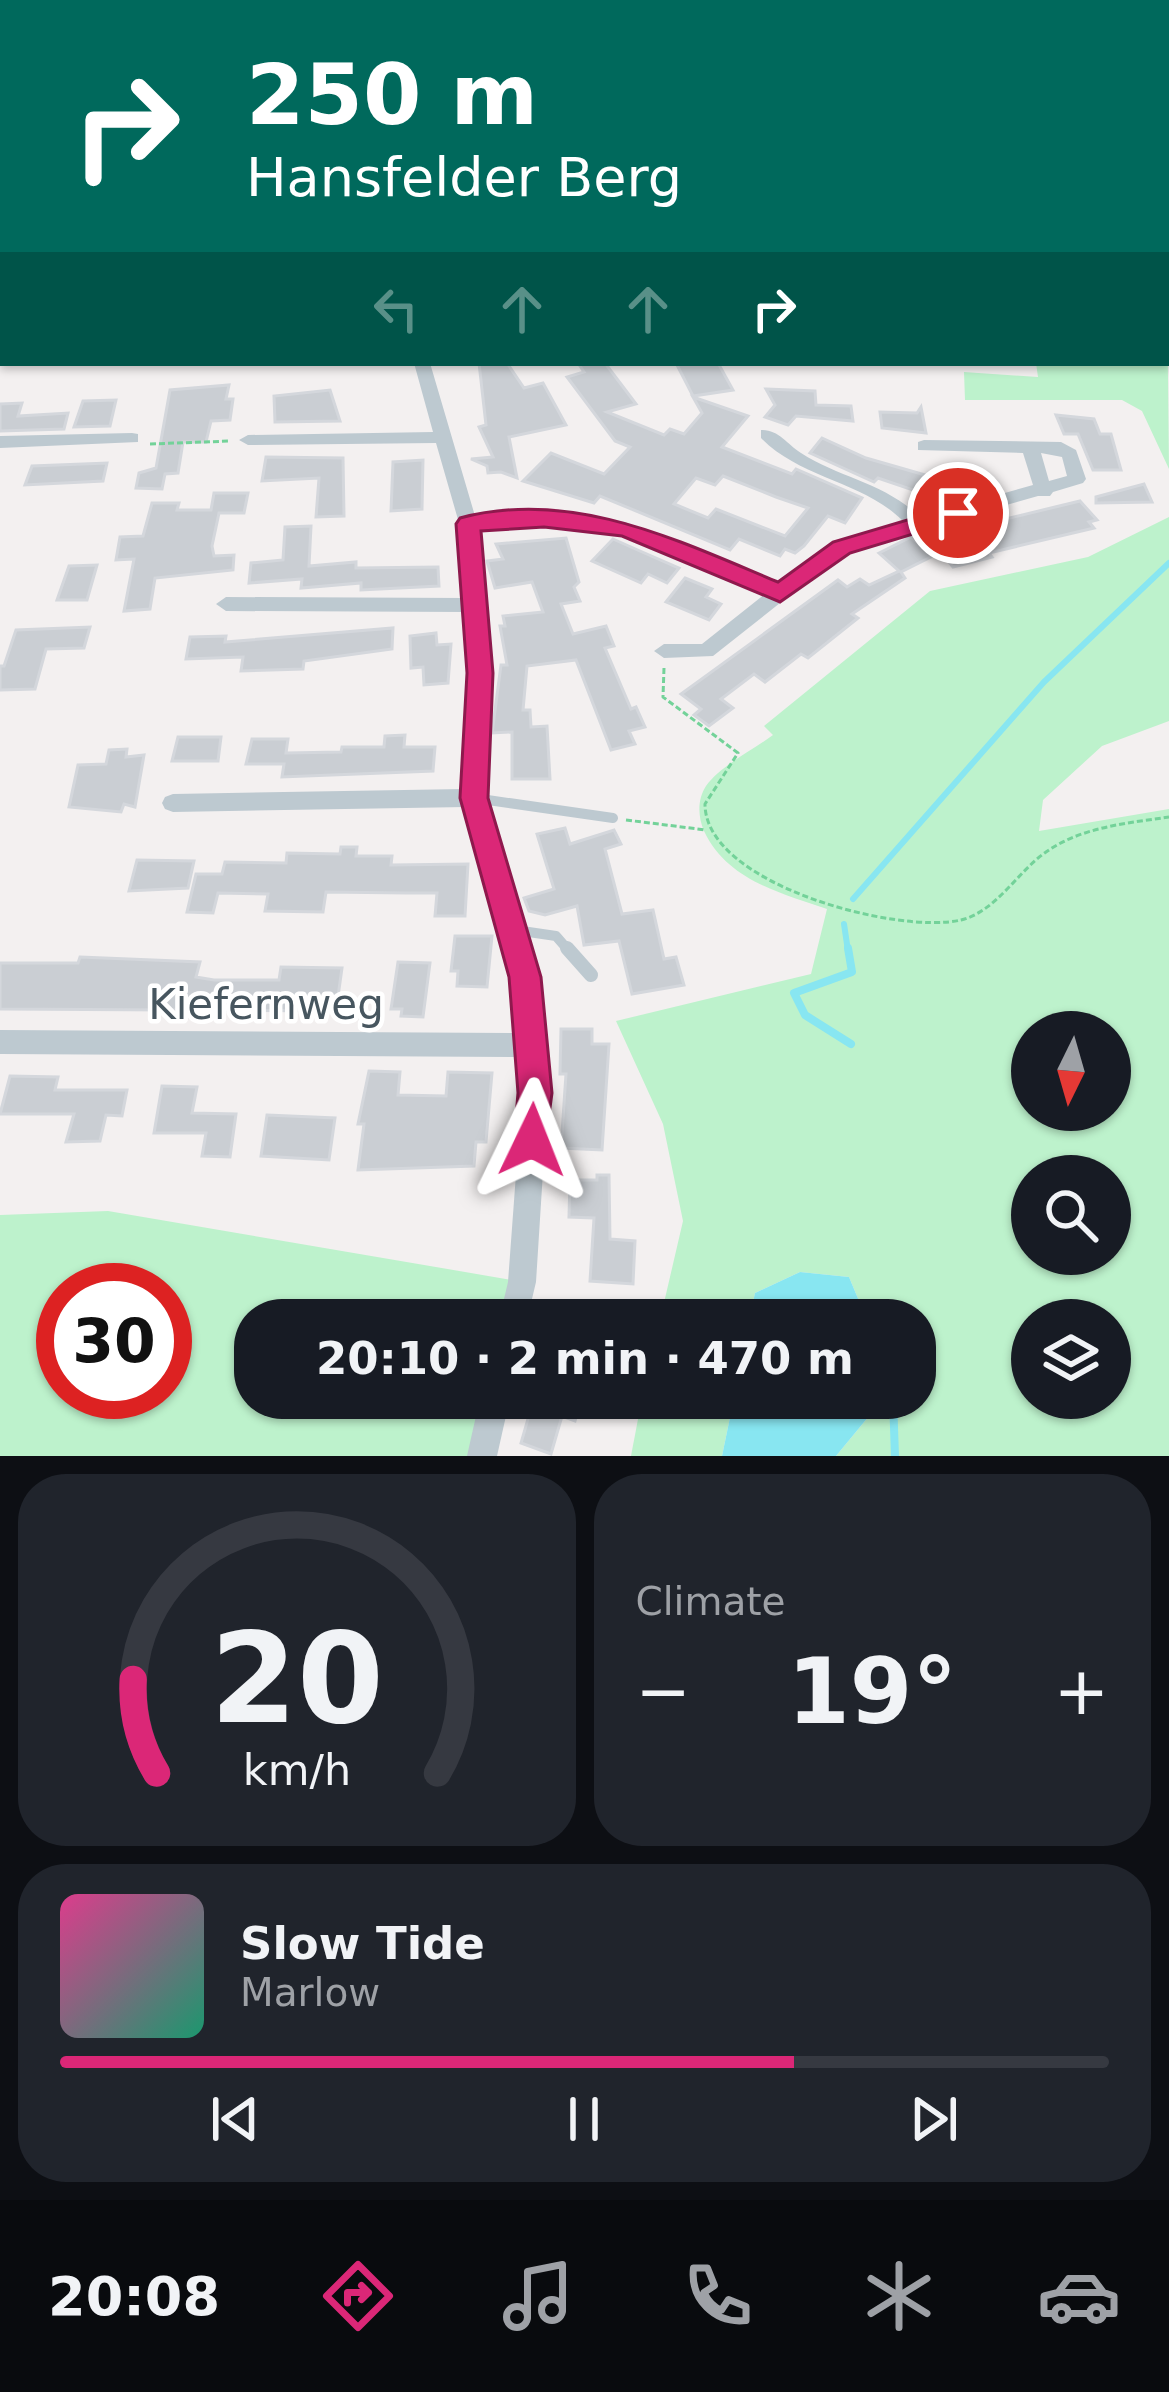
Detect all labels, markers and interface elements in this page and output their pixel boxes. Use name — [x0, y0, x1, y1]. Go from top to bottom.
text: 250 m — [246, 46, 538, 144]
icon: right — [48, 48, 204, 204]
text: Hansfelder Berg — [246, 146, 682, 209]
icon: left — [363, 276, 429, 342]
icon: ahead — [489, 276, 555, 342]
icon: ahead — [615, 276, 681, 342]
icon: right — [741, 276, 807, 342]
pin — [907, 462, 1009, 564]
icon: arrive — [925, 480, 991, 546]
street label: Kiefernweg — [148, 980, 384, 1029]
north arrow — [1011, 1011, 1131, 1131]
map controls — [1011, 1011, 1131, 1419]
position arrow — [469, 1077, 595, 1203]
button: search — [1011, 1155, 1131, 1275]
speed limit sign: 30 — [36, 1263, 192, 1419]
button: layers — [1011, 1299, 1131, 1419]
text: 20:10 · 2 min · 470 m — [316, 1332, 854, 1385]
text: Climate — [636, 1579, 786, 1624]
text: 20 — [210, 1606, 384, 1751]
text: 19° — [787, 1639, 957, 1744]
text: − — [636, 1653, 691, 1730]
text: + — [1054, 1653, 1109, 1730]
text: km/h — [243, 1745, 351, 1795]
text: Slow Tide — [240, 1917, 485, 1970]
text: Marlow — [240, 1970, 380, 2015]
icon: previous — [202, 2086, 268, 2152]
icon: pause — [551, 2086, 617, 2152]
icon: next — [901, 2086, 967, 2152]
icon: directions — [316, 2254, 400, 2338]
icon: music — [496, 2254, 580, 2338]
icon: phone — [676, 2254, 760, 2338]
icon: climate — [857, 2254, 941, 2338]
icon: car — [1037, 2254, 1121, 2338]
text: 20:08 — [48, 2265, 220, 2328]

